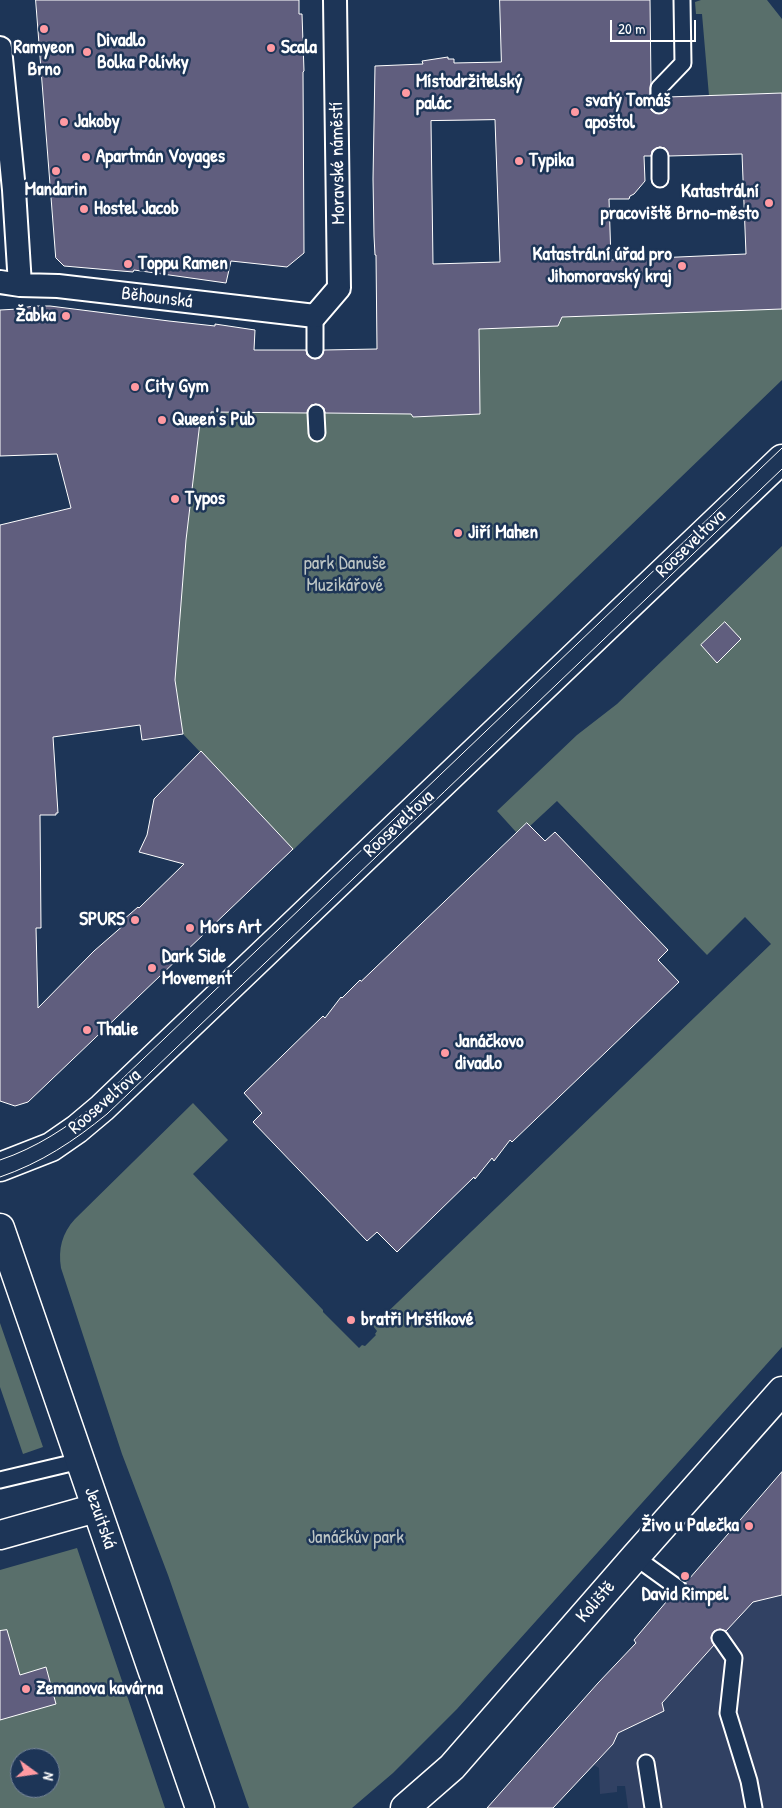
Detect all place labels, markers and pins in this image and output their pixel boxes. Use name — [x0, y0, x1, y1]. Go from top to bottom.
marker: Ramyeon Brno — [38, 23, 50, 35]
place label: Divadlo Bolka Polívky — [97, 30, 189, 74]
place label: Ramyeon Brno — [14, 37, 74, 81]
place label: Scala — [281, 37, 317, 59]
marker: Scala — [265, 42, 277, 54]
marker: Divadlo Bolka Polívky — [81, 46, 93, 58]
place label: Místodržitelský palác — [416, 71, 523, 115]
marker: Místodržitelský palác — [400, 87, 412, 99]
place label: svatý Tomáš apoštol — [585, 90, 671, 134]
marker: svatý Tomáš apoštol — [569, 106, 581, 118]
place label: Jakoby — [74, 111, 120, 133]
marker: Jakoby — [58, 116, 70, 128]
place label: Apartmán Voyages — [96, 146, 225, 168]
place label: Typika — [529, 150, 574, 172]
marker: Apartmán Voyages — [80, 151, 92, 163]
marker: Typika — [513, 155, 525, 167]
marker: Mandarin — [50, 165, 62, 177]
place label: Mandarin — [25, 179, 87, 201]
place label: Katastrální pracoviště Brno-město — [601, 181, 759, 225]
marker: Katastrální pracoviště Brno-město — [763, 197, 775, 209]
place label: Hostel Jacob — [94, 198, 179, 220]
marker: Hostel Jacob — [78, 203, 90, 215]
place label: Katastrální úřad pro Jihomoravský kraj — [533, 244, 672, 288]
place label: Toppu Ramen — [138, 253, 228, 275]
marker: Toppu Ramen — [122, 258, 134, 270]
marker: Katastrální úřad pro Jihomoravský kraj — [676, 260, 688, 272]
place label: Žabka — [16, 305, 56, 327]
marker: Žabka — [60, 310, 72, 322]
place label: City Gym — [145, 376, 209, 398]
marker: City Gym — [129, 381, 141, 393]
place label: Queen's Pub — [172, 409, 255, 431]
marker: Queen's Pub — [156, 414, 168, 426]
place label: Typos — [185, 488, 225, 510]
marker: Typos — [169, 493, 181, 505]
place label: Jiří Mahen — [468, 522, 538, 544]
marker: Jiří Mahen — [452, 527, 464, 539]
place label: SPURS — [79, 909, 125, 931]
marker: SPURS — [129, 914, 141, 926]
place label: Mors Art — [200, 917, 261, 939]
marker: Mors Art — [184, 922, 196, 934]
place label: Dark Side Movement — [162, 946, 232, 990]
marker: Dark Side Movement — [146, 962, 158, 974]
place label: Thalie — [97, 1019, 138, 1041]
marker: Thalie — [81, 1024, 93, 1036]
place label: Janáčkovo divadlo — [455, 1031, 524, 1075]
marker: Janáčkovo divadlo — [439, 1047, 451, 1059]
place label: bratři Mrštíkové — [361, 1309, 473, 1331]
marker: bratři Mrštíkové — [345, 1314, 357, 1326]
place label: Živo u Palečka — [642, 1515, 739, 1537]
marker: Živo u Palečka — [743, 1520, 755, 1532]
marker: David Rimpel — [679, 1570, 691, 1582]
place label: David Rimpel — [642, 1584, 728, 1606]
place label: Zemanova kavárna — [36, 1678, 163, 1700]
marker: Zemanova kavárna — [20, 1683, 32, 1695]

